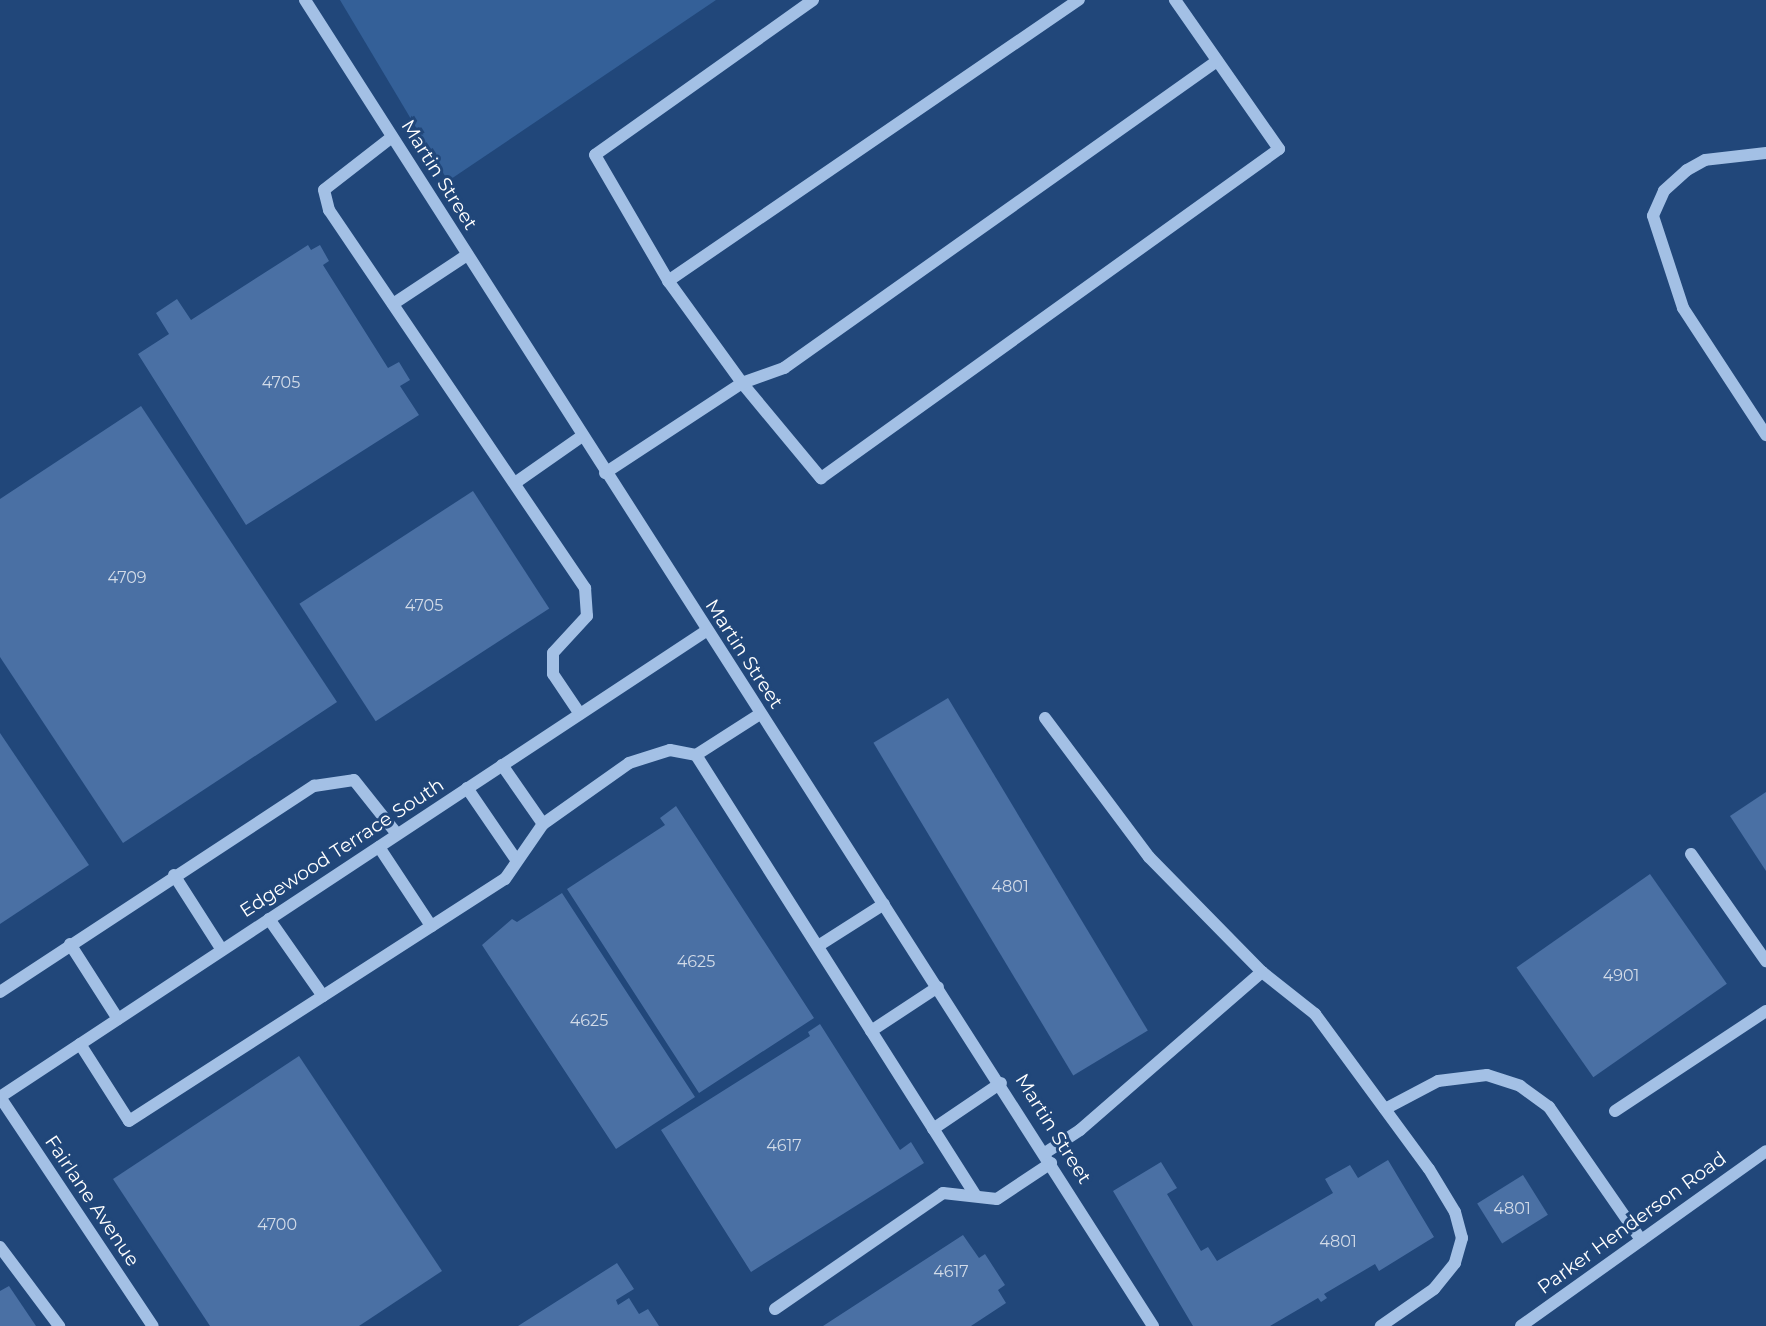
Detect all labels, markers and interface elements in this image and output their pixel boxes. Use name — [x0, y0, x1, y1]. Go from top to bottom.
street label: Martin Street — [396, 116, 482, 234]
house number: 4705 — [262, 373, 300, 393]
house number: 4709 — [107, 568, 147, 588]
street label: Martin Street — [700, 595, 788, 713]
house number: 4705 — [405, 596, 443, 616]
street label: Edgewood Terrace South — [236, 773, 448, 923]
house number: 4801 — [991, 877, 1029, 897]
house number: 4625 — [677, 952, 715, 972]
house number: 4901 — [1603, 966, 1639, 986]
house number: 4625 — [570, 1011, 608, 1031]
street label: Martin Street — [1010, 1070, 1096, 1188]
street label: Fairlane Avenue — [40, 1131, 144, 1271]
house number: 4617 — [766, 1136, 802, 1156]
street label: Parker Henderson Road — [1533, 1147, 1731, 1299]
house number: 4801 — [1493, 1199, 1531, 1219]
house number: 4700 — [257, 1215, 297, 1235]
house number: 4801 — [1319, 1232, 1357, 1252]
house number: 4617 — [933, 1262, 969, 1282]

